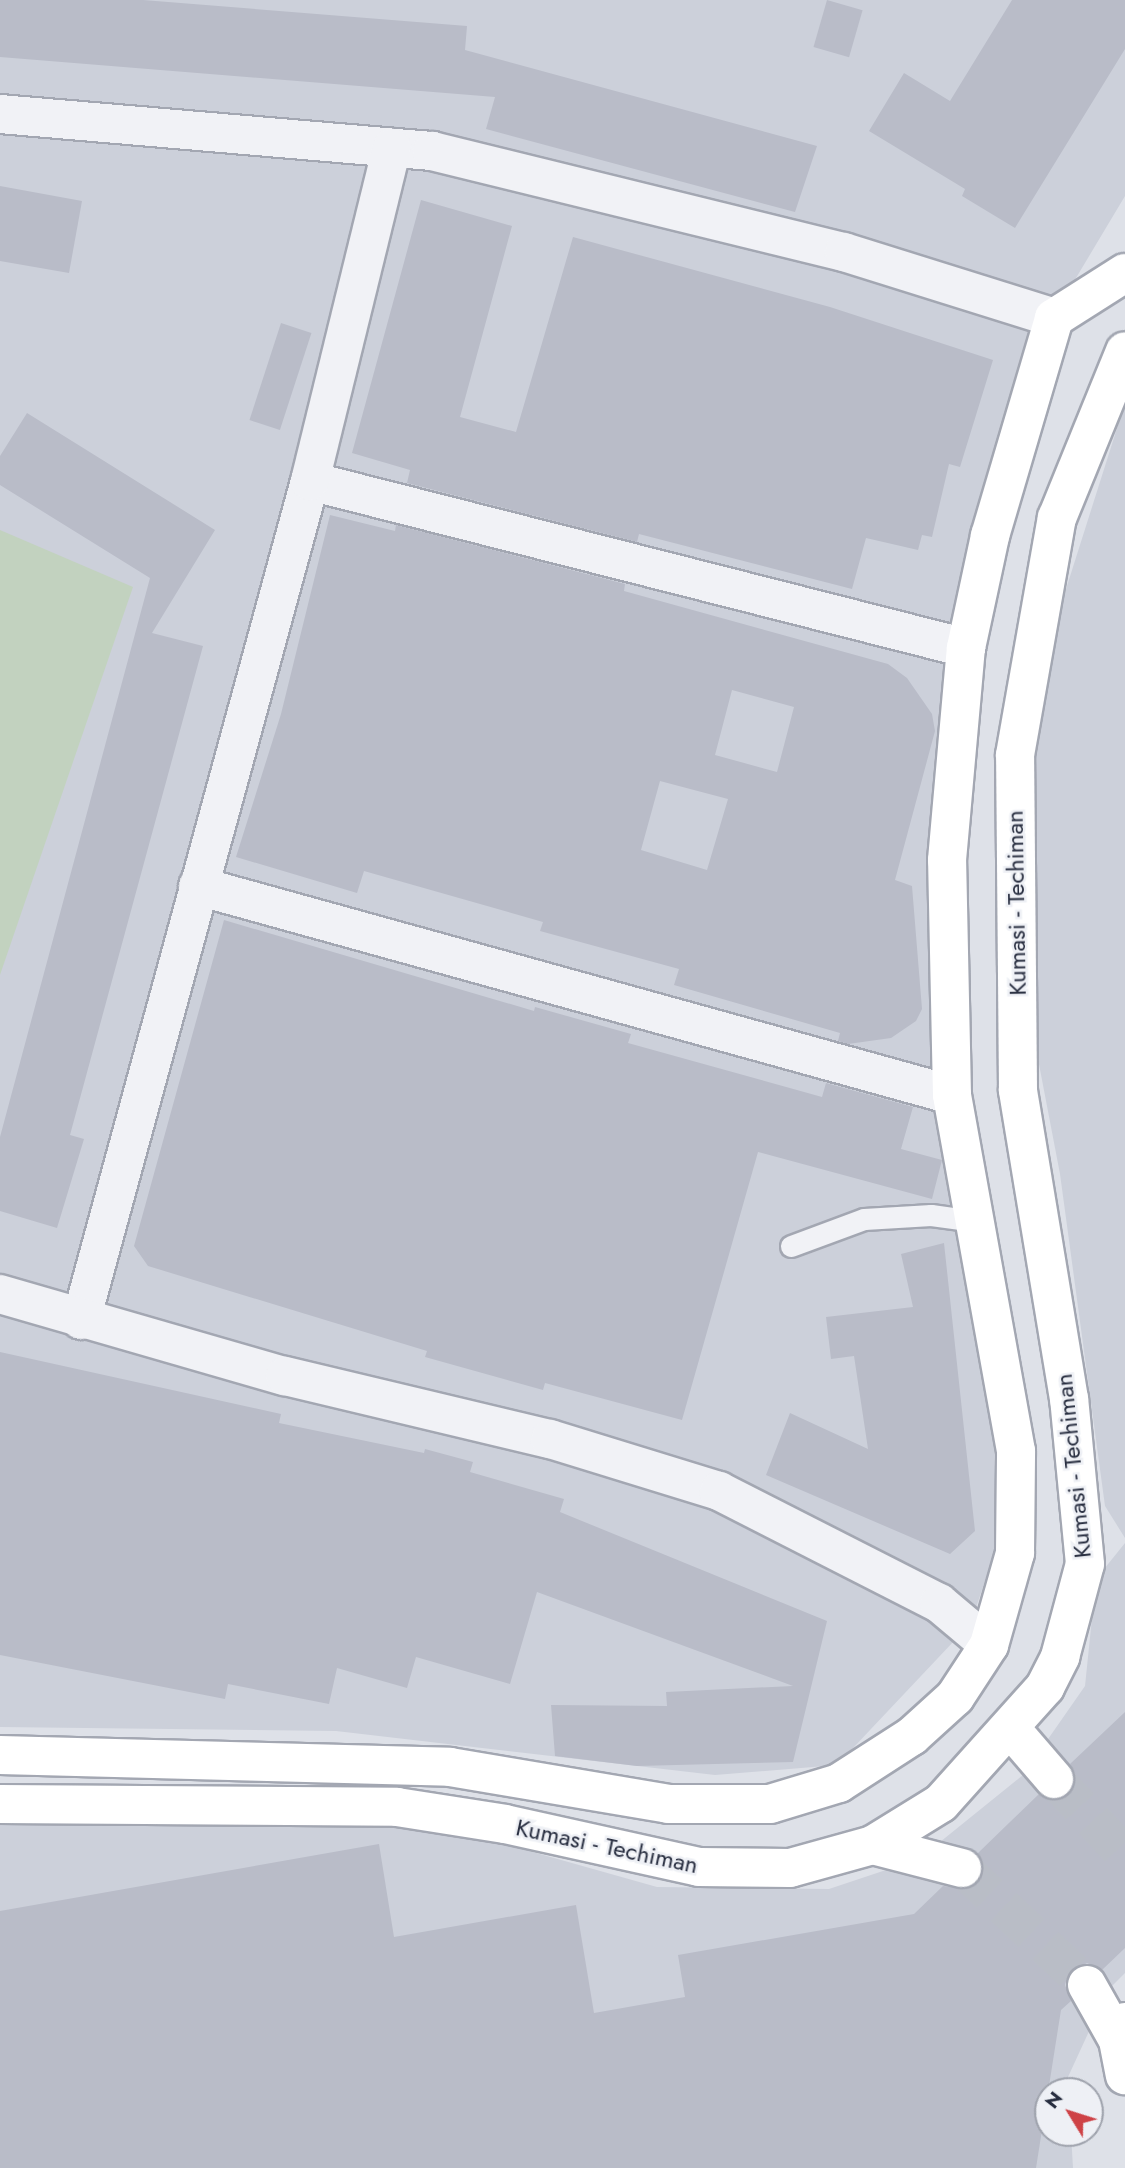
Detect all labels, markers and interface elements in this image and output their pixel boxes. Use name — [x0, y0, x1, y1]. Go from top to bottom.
street label: Kumasi - Techiman — [1000, 810, 1032, 996]
street label: Kumasi - Techiman — [1049, 1372, 1097, 1560]
street label: Kumasi - Techiman — [513, 1813, 701, 1879]
north arrow — [1034, 2077, 1104, 2147]
text: N — [1038, 2086, 1069, 2114]

